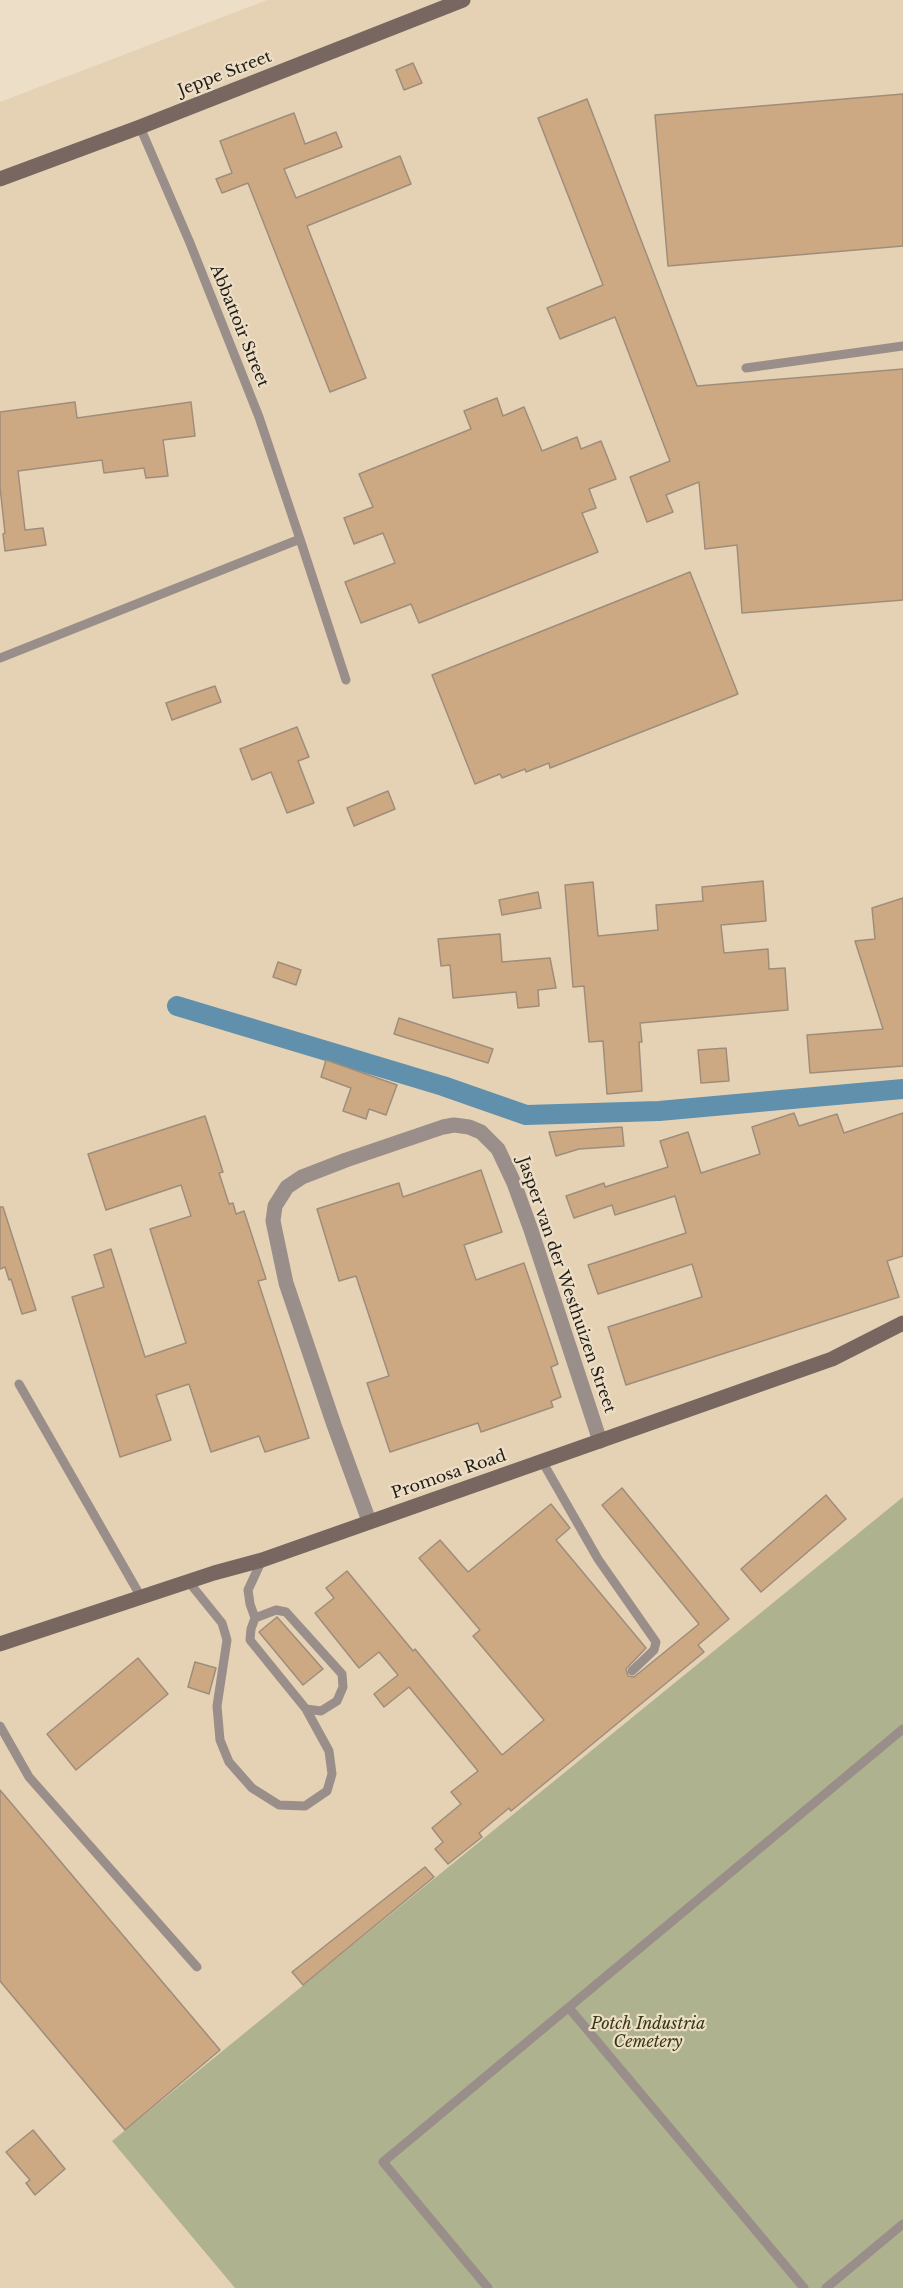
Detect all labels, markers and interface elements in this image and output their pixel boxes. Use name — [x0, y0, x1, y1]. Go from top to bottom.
street label: Jeppe Street — [175, 47, 275, 101]
street label: Abbattoir Street — [206, 262, 272, 390]
street label: Jasper van der Westhuizen Street — [513, 1154, 619, 1416]
street label: Promosa Road — [389, 1446, 509, 1504]
park label: Potch Industria Cemetery — [591, 2014, 705, 2052]

